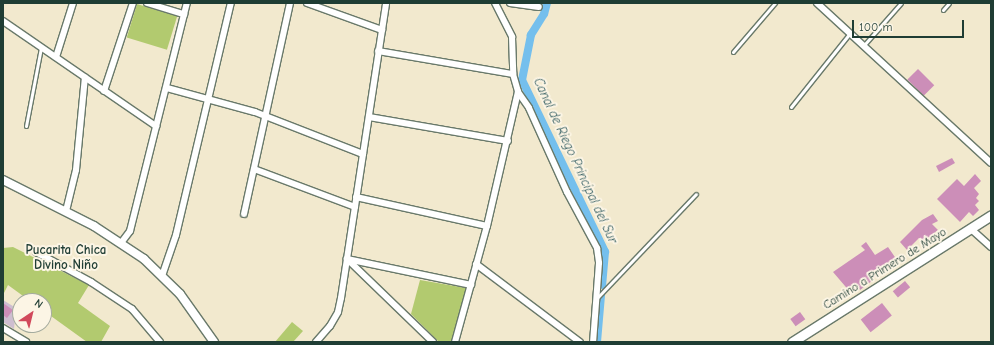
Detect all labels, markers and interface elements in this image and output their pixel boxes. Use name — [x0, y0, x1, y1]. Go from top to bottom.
scale bar — [854, 12, 966, 38]
text: 100 m — [859, 20, 892, 34]
water label: Canal de Riego Principal del Sur — [530, 76, 620, 246]
street label: Camino a Primero de Mayo — [821, 225, 949, 313]
district label: Pucarita Chica Divino Niño — [26, 243, 106, 274]
north arrow — [12, 293, 52, 333]
text: N — [32, 296, 45, 311]

